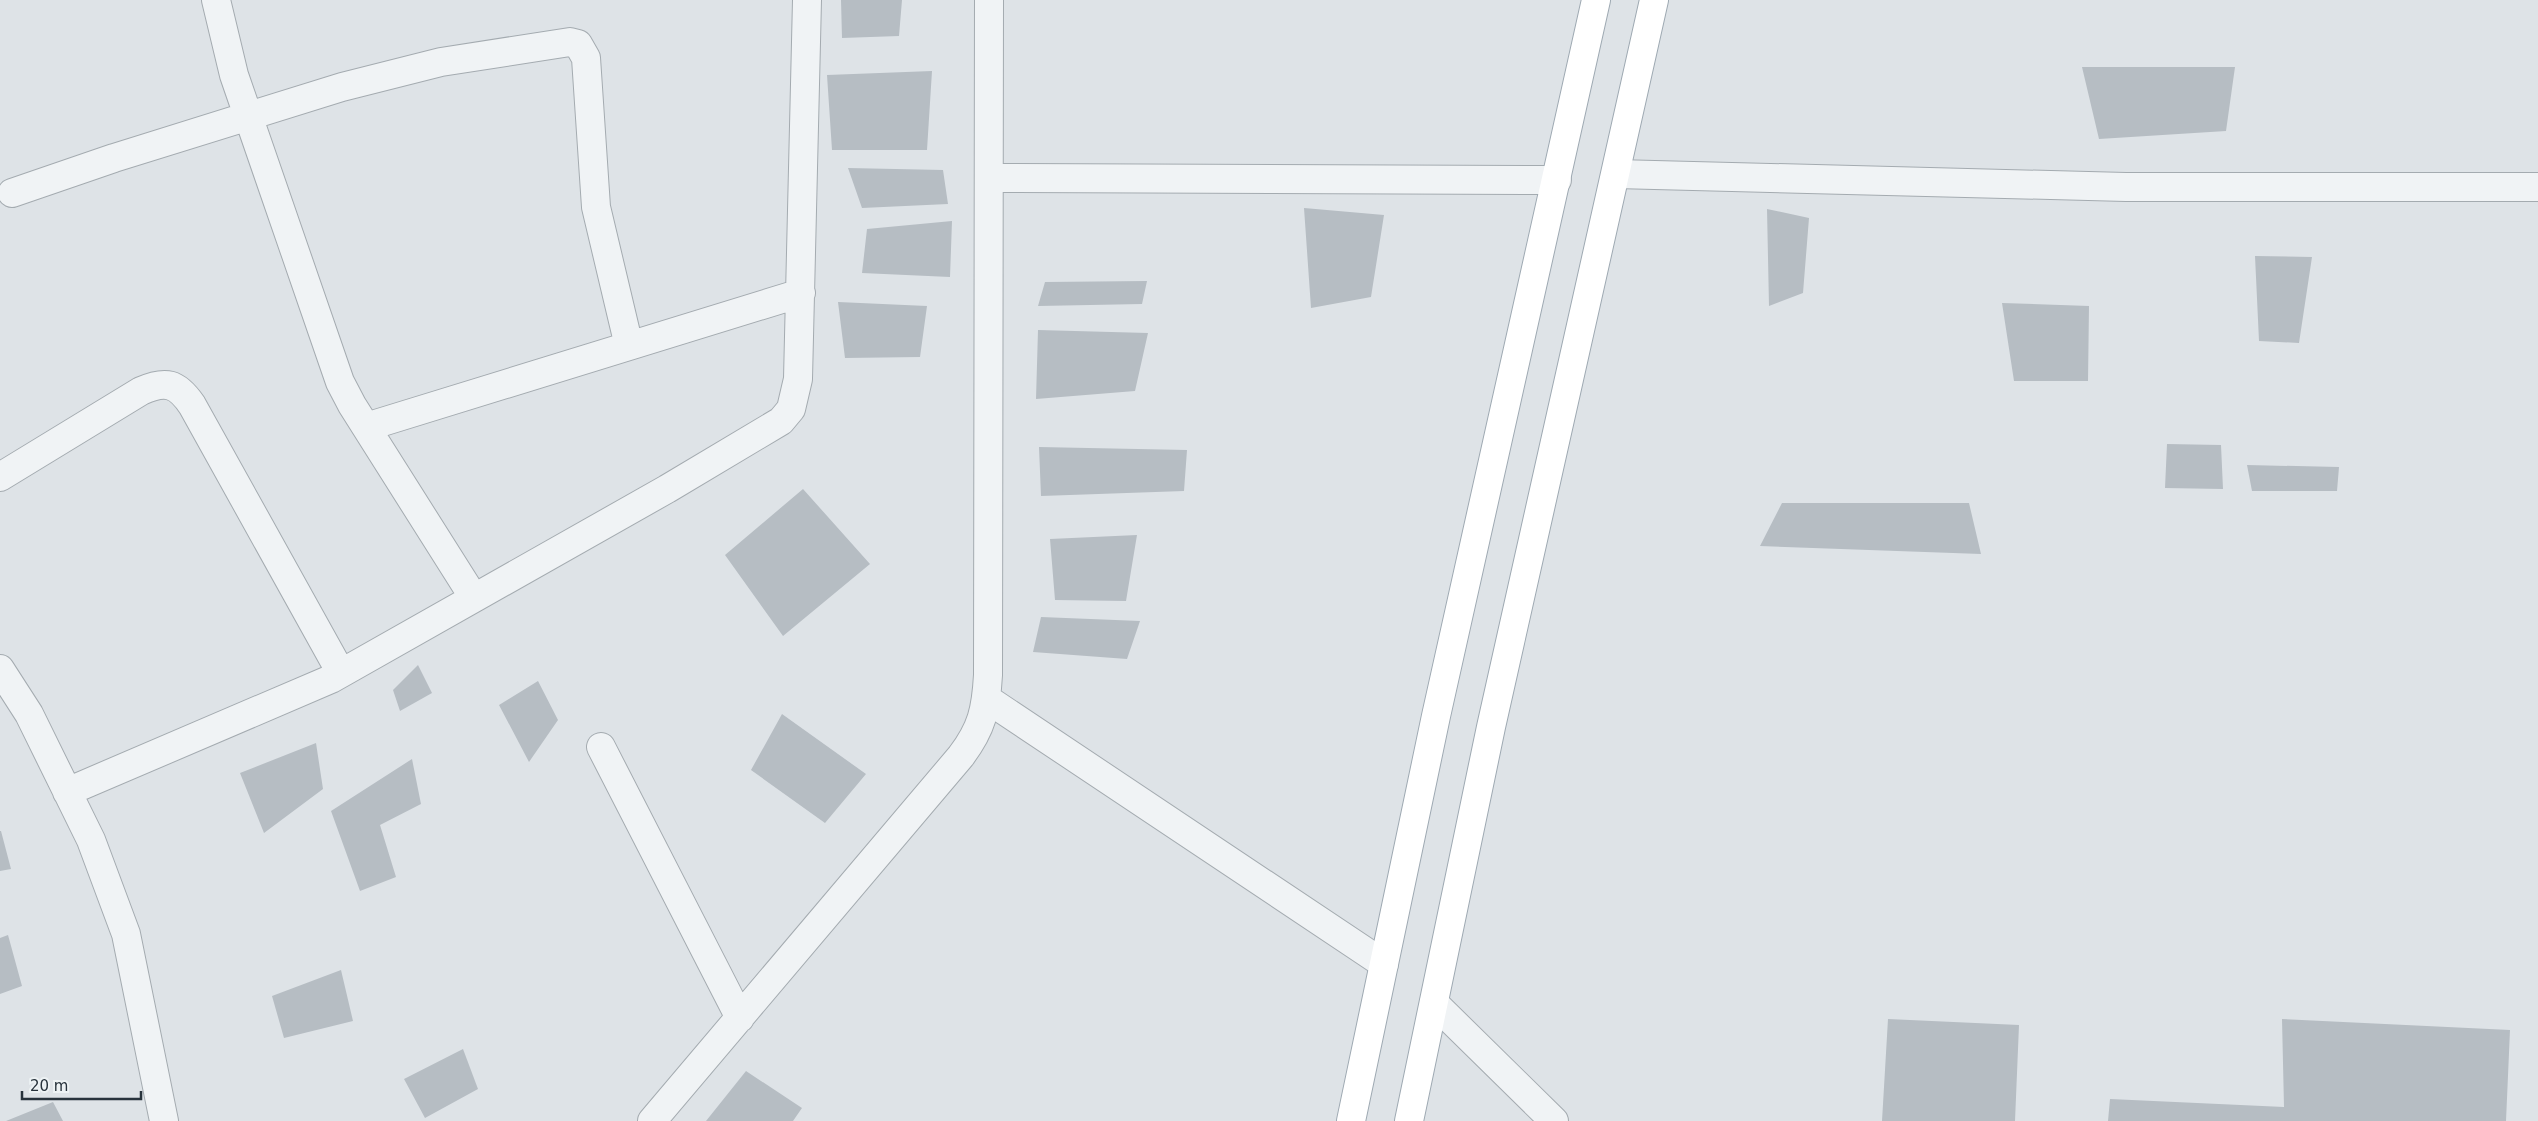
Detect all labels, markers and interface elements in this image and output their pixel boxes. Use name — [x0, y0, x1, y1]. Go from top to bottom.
scale bar — [22, 1068, 141, 1100]
text: 20 m — [30, 1077, 68, 1095]

